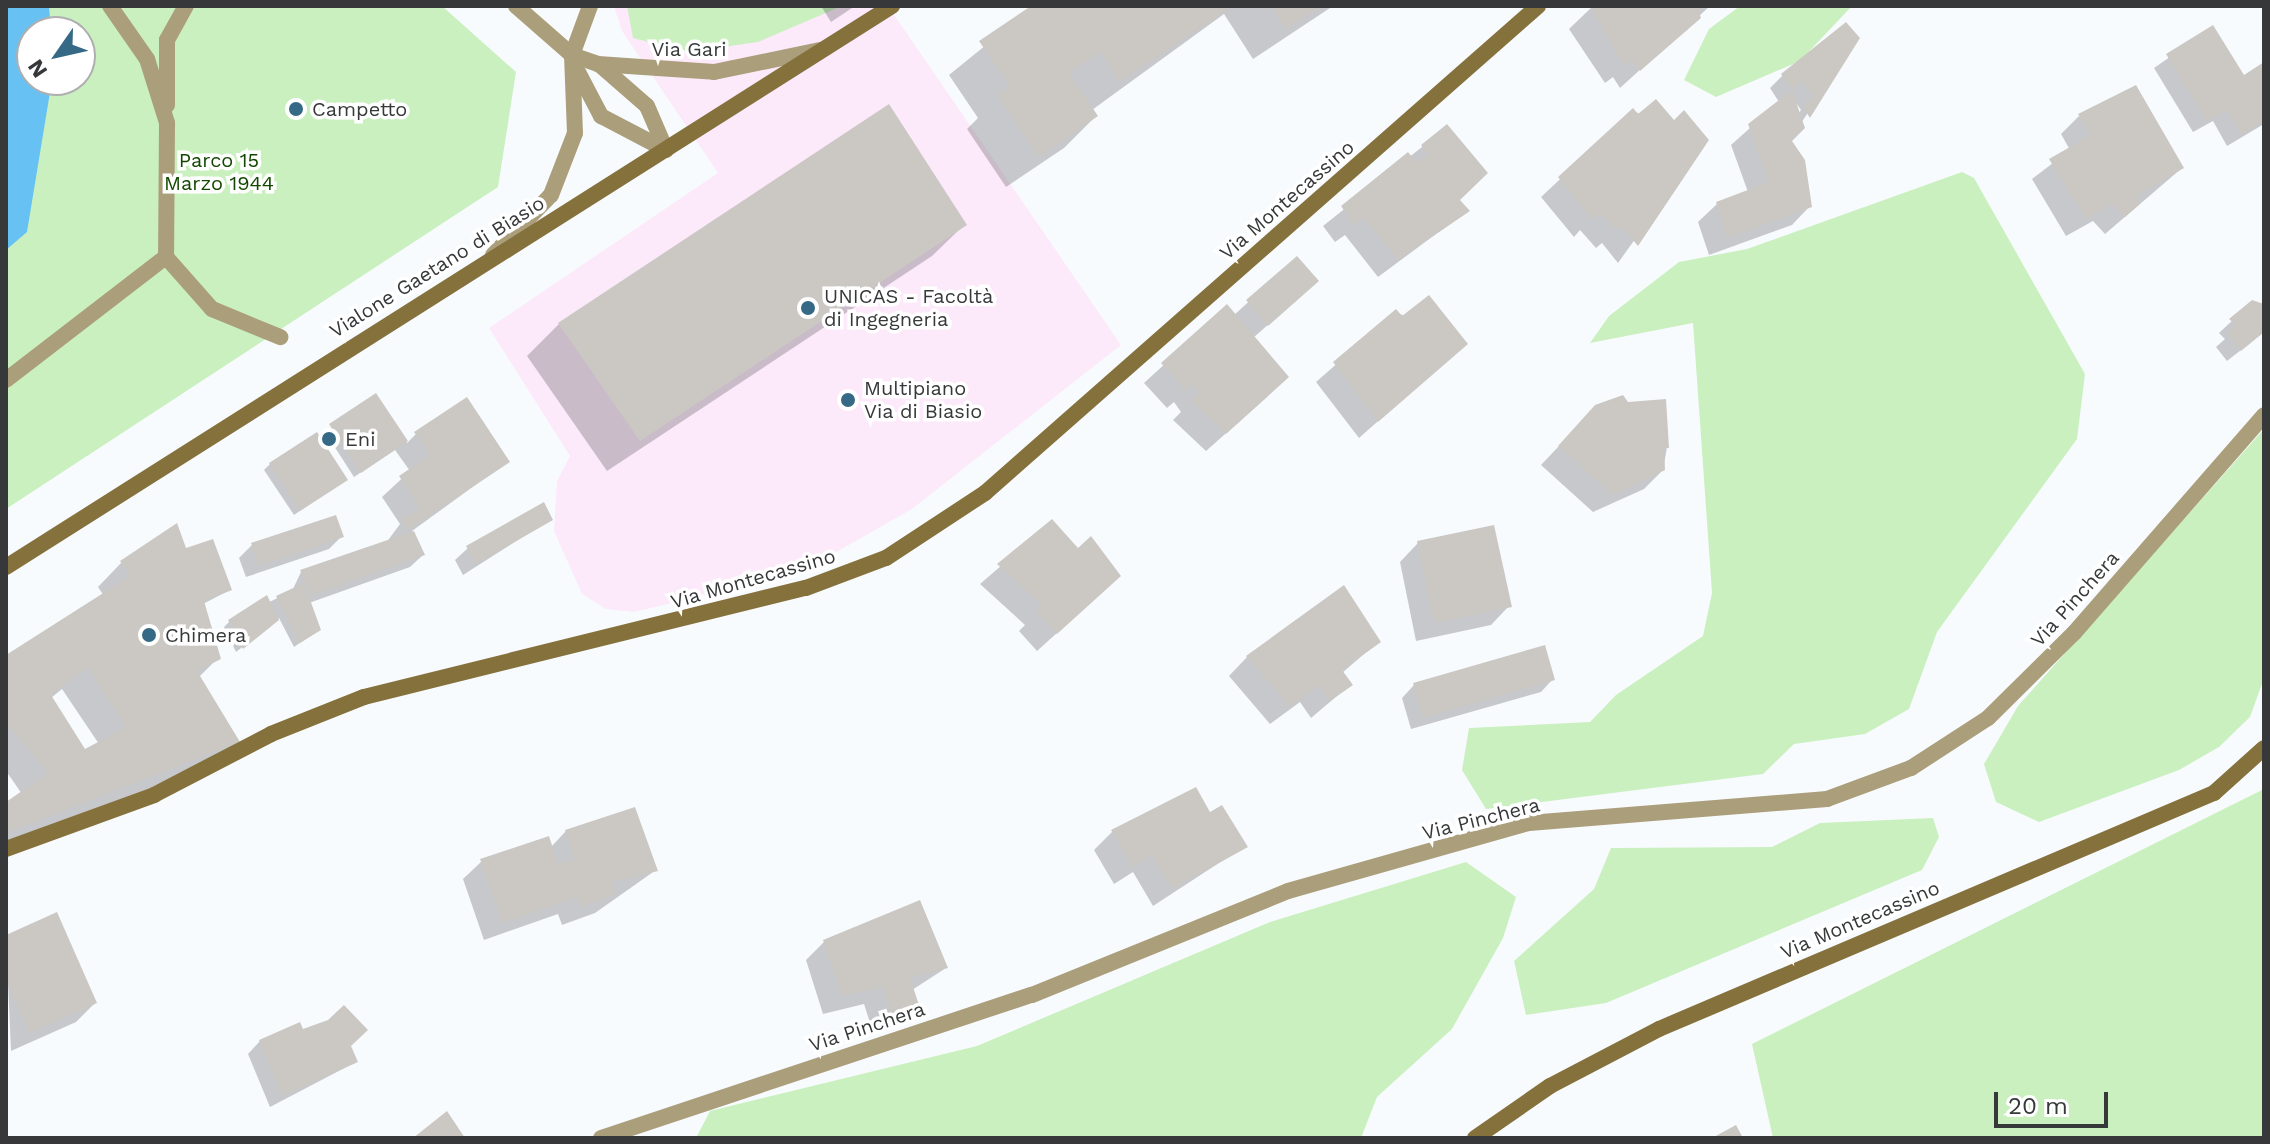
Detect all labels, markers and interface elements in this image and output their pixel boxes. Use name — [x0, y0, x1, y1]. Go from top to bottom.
north arrow — [16, 16, 96, 96]
street label: Via Gari — [651, 37, 727, 61]
text: N — [22, 55, 52, 82]
place label: Campetto — [312, 97, 407, 121]
marker: Campetto — [287, 100, 305, 118]
street label: Via Montecassino — [1215, 135, 1359, 265]
park label: Parco 15 Marzo 1944 — [164, 148, 274, 195]
street label: Vialone Gaetano di Biasio — [325, 191, 549, 343]
place label: UNICAS - Facoltà di Ingegneria — [824, 284, 993, 331]
marker: UNICAS - Facoltà di Ingegneria — [799, 299, 817, 317]
place label: Multipiano Via di Biasio — [864, 376, 983, 423]
marker: Multipiano Via di Biasio — [839, 391, 857, 409]
place label: Eni — [345, 427, 375, 451]
marker: Eni — [320, 430, 338, 448]
street label: Via Montecassino — [668, 544, 838, 614]
street label: Via Pinchera — [2026, 546, 2124, 652]
place label: Chimera — [165, 623, 246, 647]
marker: Chimera — [140, 626, 158, 644]
street label: Via Pinchera — [1420, 793, 1542, 845]
street label: Via Montecassino — [1777, 876, 1943, 964]
street label: Via Pinchera — [806, 997, 928, 1057]
scale bar — [1998, 1076, 2112, 1126]
text: 20 m — [2008, 1092, 2068, 1120]

